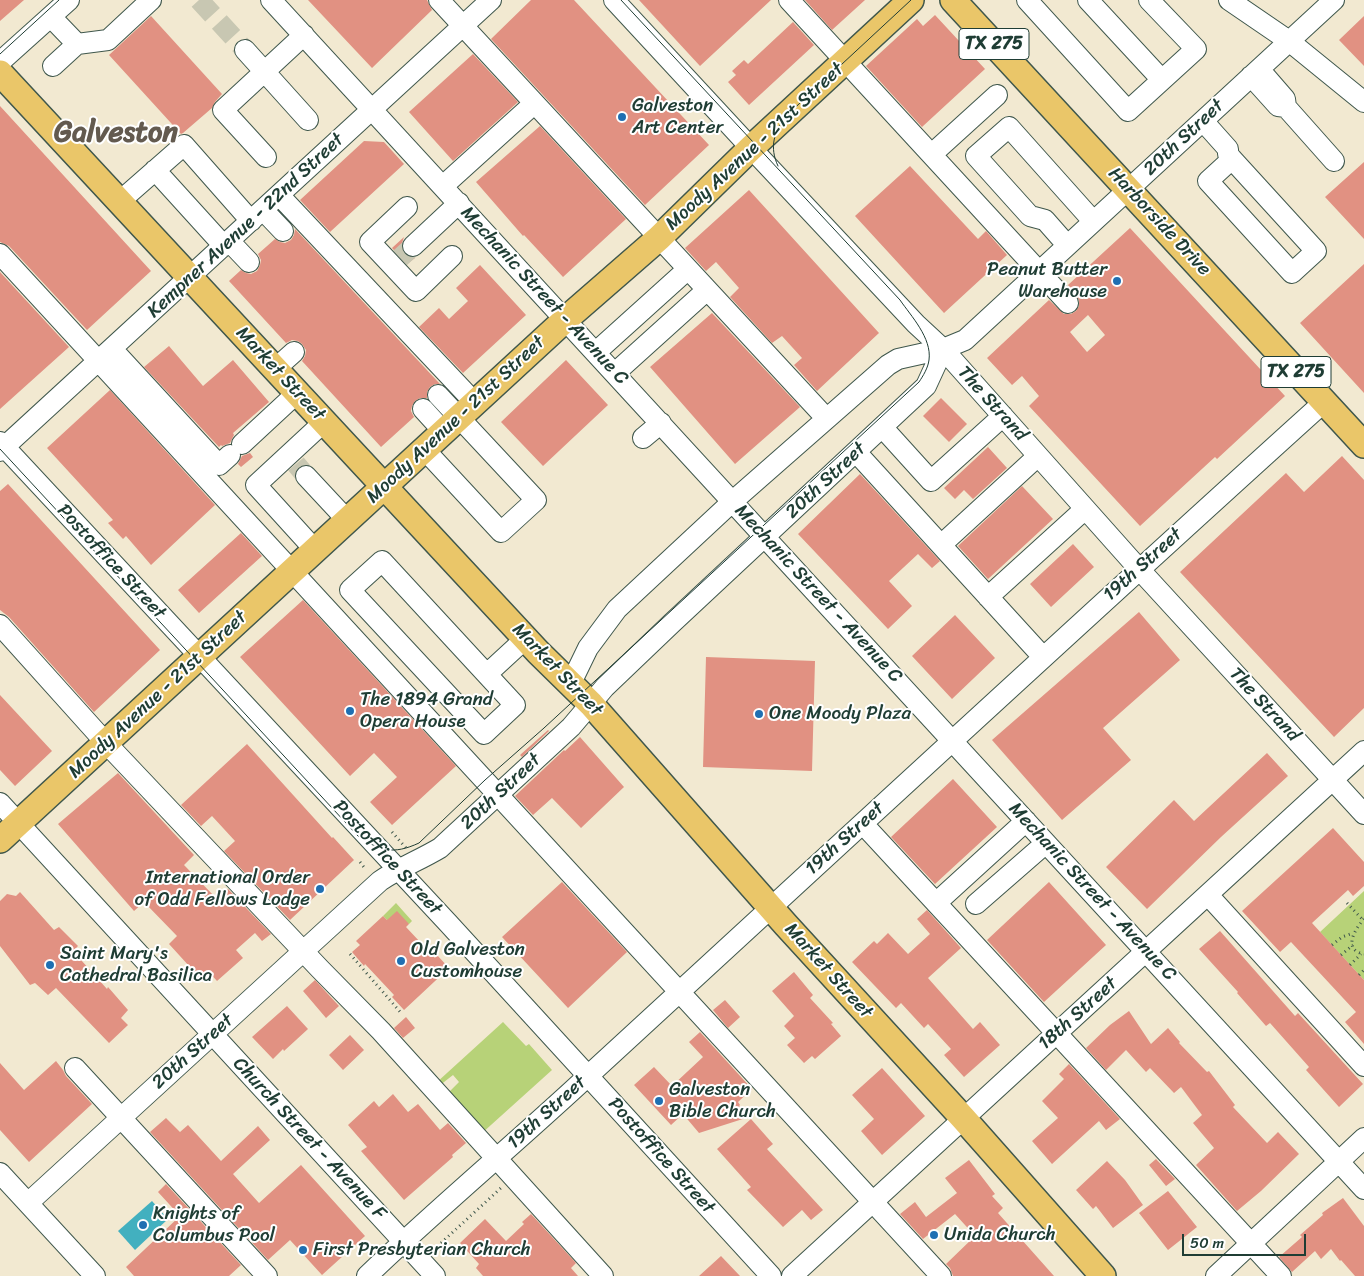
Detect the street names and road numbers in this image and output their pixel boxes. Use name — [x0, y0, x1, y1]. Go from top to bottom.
road number: TX 275 — [959, 29, 1029, 60]
street label: Moody Avenue - 21st Street — [661, 58, 849, 236]
street label: 20th Street — [1139, 95, 1229, 181]
street label: Kempner Avenue - 22nd Street — [143, 129, 349, 323]
street label: Harborside Drive — [1103, 163, 1215, 281]
street label: Mechanic Street - Avenue C — [455, 202, 633, 390]
street label: Market Street — [231, 322, 329, 426]
street label: Moody Avenue - 21st Street — [362, 331, 550, 509]
road number: TX 275 — [1261, 357, 1331, 388]
street label: The Strand — [952, 362, 1032, 446]
street label: 20th Street — [781, 438, 871, 524]
street label: Postoffice Street — [52, 500, 170, 624]
street label: Mechanic Street - Avenue C — [729, 500, 907, 688]
street label: 19th Street — [1099, 524, 1187, 606]
street label: Moody Avenue - 21st Street — [64, 606, 252, 784]
street label: Market Street — [507, 619, 607, 721]
street label: The Strand — [1224, 663, 1304, 747]
street label: 20th Street — [456, 749, 546, 835]
street label: Postoffice Street — [328, 796, 446, 920]
street label: 19th Street — [801, 798, 889, 880]
street label: Mechanic Street - Avenue C — [1003, 798, 1181, 986]
street label: Market Street — [779, 919, 877, 1023]
street label: 18th Street — [1034, 973, 1122, 1055]
street label: 20th Street — [148, 1010, 238, 1094]
street label: Church Street - Avenue F — [228, 1053, 390, 1225]
street label: 19th Street — [503, 1072, 591, 1154]
street label: Postoffice Street — [603, 1093, 719, 1219]

